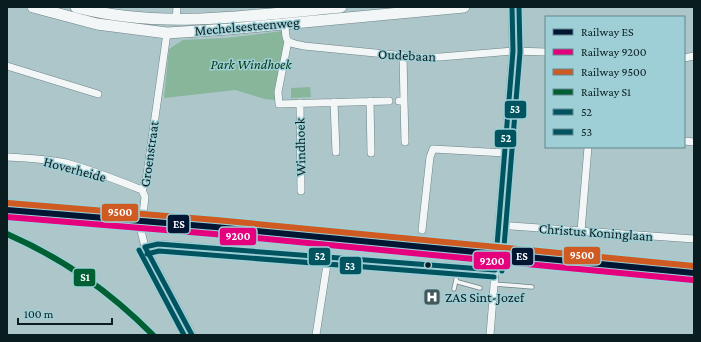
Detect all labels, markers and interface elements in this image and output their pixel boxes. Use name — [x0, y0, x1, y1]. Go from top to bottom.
street label: Mechelsesteenweg — [194, 13, 300, 39]
legend — [545, 16, 685, 148]
text: Railway ES — [581, 25, 634, 39]
street label: Oudebaan — [378, 45, 437, 65]
text: Railway 9200 — [581, 45, 647, 59]
park label: Park Windhoek — [210, 56, 292, 72]
text: Railway 9500 — [581, 65, 647, 79]
text: Railway S1 — [581, 85, 631, 99]
line badge: 53 — [504, 100, 527, 119]
text: 53 — [510, 103, 520, 115]
text: 52 — [581, 105, 592, 119]
street label: Windhoek — [291, 117, 309, 176]
street label: Groenstraat — [136, 120, 162, 188]
text: 53 — [581, 125, 592, 139]
line badge: 52 — [494, 129, 517, 148]
text: 52 — [501, 132, 512, 144]
street label: Hoverheide — [42, 153, 108, 185]
line badge: 9500 — [101, 203, 139, 222]
text: 9500 — [108, 206, 133, 218]
line badge: ES — [167, 214, 190, 234]
text: ES — [173, 218, 185, 230]
street label: Christus Koninglaan — [538, 220, 654, 244]
line badge: 9200 — [219, 227, 257, 246]
text: 9200 — [226, 230, 251, 242]
line badge: 9500 — [563, 246, 601, 265]
line badge: 52 — [308, 247, 331, 266]
line badge: ES — [511, 247, 534, 266]
text: 9500 — [570, 249, 595, 261]
text: 52 — [315, 250, 326, 262]
text: ES — [516, 250, 528, 262]
line badge: 9200 — [473, 251, 511, 270]
text: 9200 — [480, 255, 505, 267]
line badge: 53 — [339, 256, 362, 275]
text: 53 — [345, 260, 355, 272]
unlabelled marker — [423, 260, 433, 270]
line badge: S1 — [73, 268, 96, 287]
text: S1 — [80, 271, 90, 283]
hospital icon: ZAS Sint-Jozef — [422, 287, 442, 307]
place label: ZAS Sint-Jozef — [445, 289, 525, 305]
scale bar — [18, 300, 112, 326]
text: 100 m — [24, 307, 54, 321]

